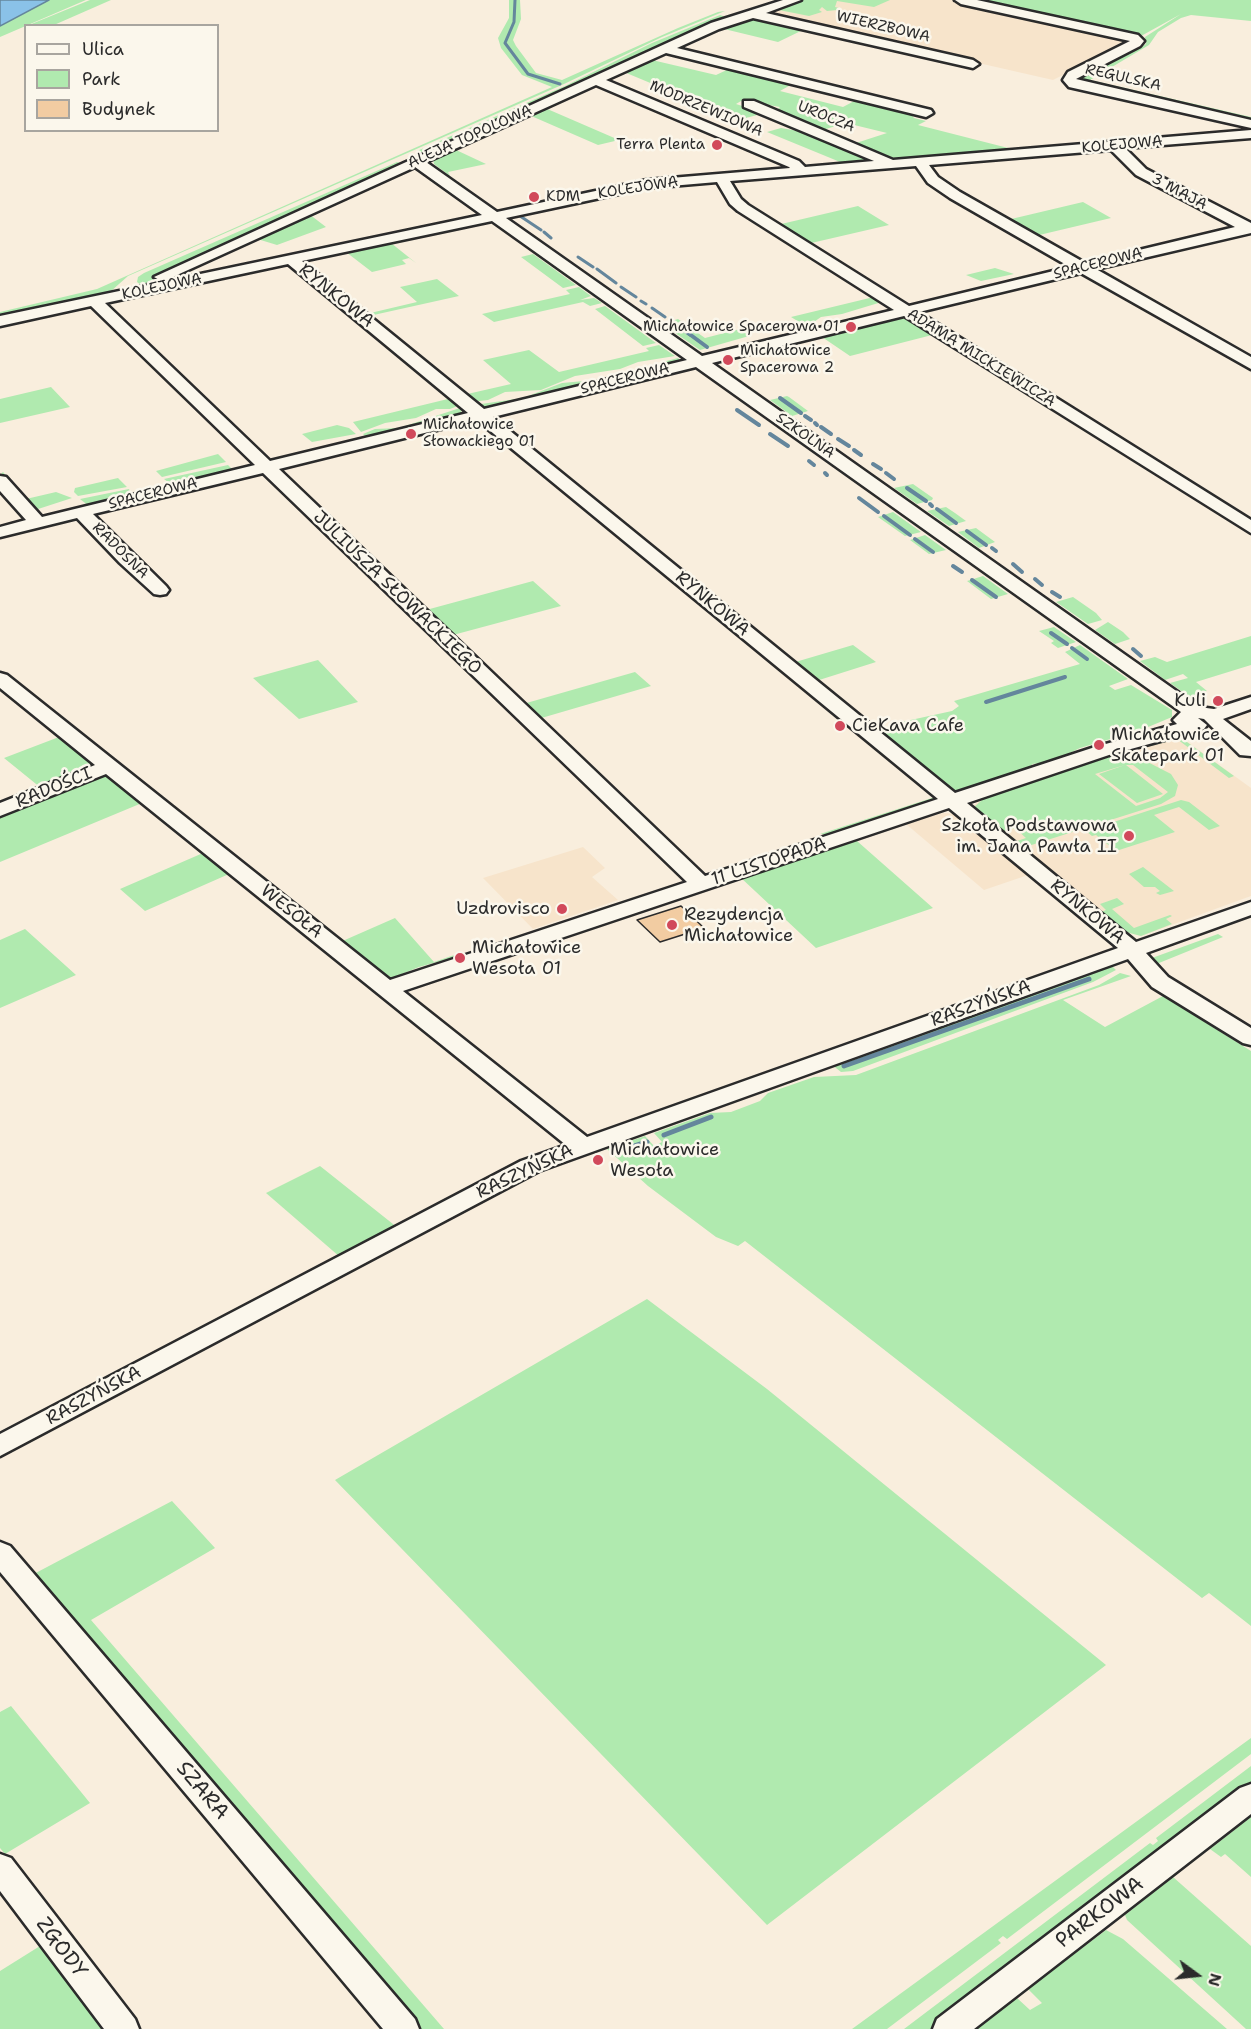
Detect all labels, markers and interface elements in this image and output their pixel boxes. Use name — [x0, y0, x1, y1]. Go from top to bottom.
street label: WIERZBOWA — [834, 7, 932, 47]
legend — [24, 24, 219, 132]
text: Ulica — [82, 37, 124, 61]
street label: REGULSKA — [1083, 61, 1163, 95]
text: Park — [82, 67, 121, 91]
street label: MODRZEWIOWA — [647, 77, 765, 141]
text: Budynek — [82, 97, 156, 121]
street label: UROCZA — [795, 97, 857, 137]
street label: ALEJA TOPOLOWA — [405, 101, 535, 173]
street label: KOLEJOWA — [1081, 132, 1163, 158]
place label: Terra Plenta — [616, 136, 705, 154]
marker: Terra Plenta — [710, 138, 724, 152]
street label: 3 MAJA — [1148, 170, 1210, 214]
street label: KOLEJOWA — [597, 173, 679, 203]
place label: KDM — [546, 188, 580, 206]
marker: KDM — [527, 190, 541, 204]
street label: SPACEROWA — [1052, 244, 1144, 284]
street label: RYNKOWA — [294, 259, 378, 333]
street label: KOLEJOWA — [120, 270, 204, 304]
street label: ADAMA MICKIEWICZA — [904, 305, 1058, 411]
place label: Michałowice Spacerowa 01 — [643, 318, 839, 336]
marker: Michałowice Spacerowa 01 — [844, 320, 858, 334]
place label: Michałowice Spacerowa 2 — [740, 342, 834, 377]
marker: Michałowice Spacerowa 2 — [721, 353, 735, 367]
street label: SPACEROWA — [579, 359, 671, 399]
street label: SZKOLNA — [772, 409, 838, 463]
place label: Michałowice Słowackiego 01 — [423, 416, 535, 451]
marker: Michałowice Słowackiego 01 — [404, 427, 418, 441]
street label: SPACEROWA — [107, 474, 199, 514]
street label: JULIUSZA SŁOWACKIEGO — [308, 507, 486, 679]
street label: RADOSNA — [88, 519, 152, 583]
street label: RYNKOWA — [671, 567, 753, 641]
place label: Kuli — [1174, 690, 1206, 712]
marker: Kuli — [1211, 694, 1225, 708]
place label: CieKava Cafe — [852, 715, 964, 737]
marker: CieKava Cafe — [833, 719, 847, 733]
place label: Michałowice Skatepark 01 — [1111, 724, 1224, 766]
marker: Michałowice Skatepark 01 — [1092, 738, 1106, 752]
street label: RADOŚCI — [13, 763, 95, 813]
place label: Szkoła Podstawowa im. Jana Pawła II — [941, 815, 1117, 858]
marker: Szkoła Podstawowa im. Jana Pawła II — [1122, 829, 1136, 843]
street label: 11 LISTOPADA — [709, 833, 829, 891]
street label: RYNKOWA — [1046, 875, 1128, 949]
street label: WESOŁA — [256, 881, 326, 943]
place label: Uzdrovisco — [456, 898, 550, 920]
marker: Uzdrovisco — [555, 902, 569, 916]
place label: Rezydencja Michałowice — [684, 904, 793, 946]
marker: Rezydencja Michałowice — [665, 918, 679, 932]
place label: Michałowice Wesoła 01 — [472, 937, 581, 980]
marker: Michałowice Wesoła 01 — [453, 951, 467, 965]
street label: RASZYŃSKA — [928, 976, 1034, 1032]
place label: Michałowice Wesoła — [610, 1139, 719, 1182]
street label: RASZYŃSKA — [473, 1140, 577, 1204]
marker: Michałowice Wesoła — [591, 1153, 605, 1167]
street label: RASZYŃSKA — [43, 1362, 145, 1430]
street label: SZARA — [170, 1757, 234, 1825]
street label: PARKOWA — [1051, 1872, 1149, 1954]
street label: ZGODY — [30, 1913, 92, 1983]
north arrow — [1167, 1945, 1227, 2005]
text: N — [1203, 1971, 1227, 1989]

